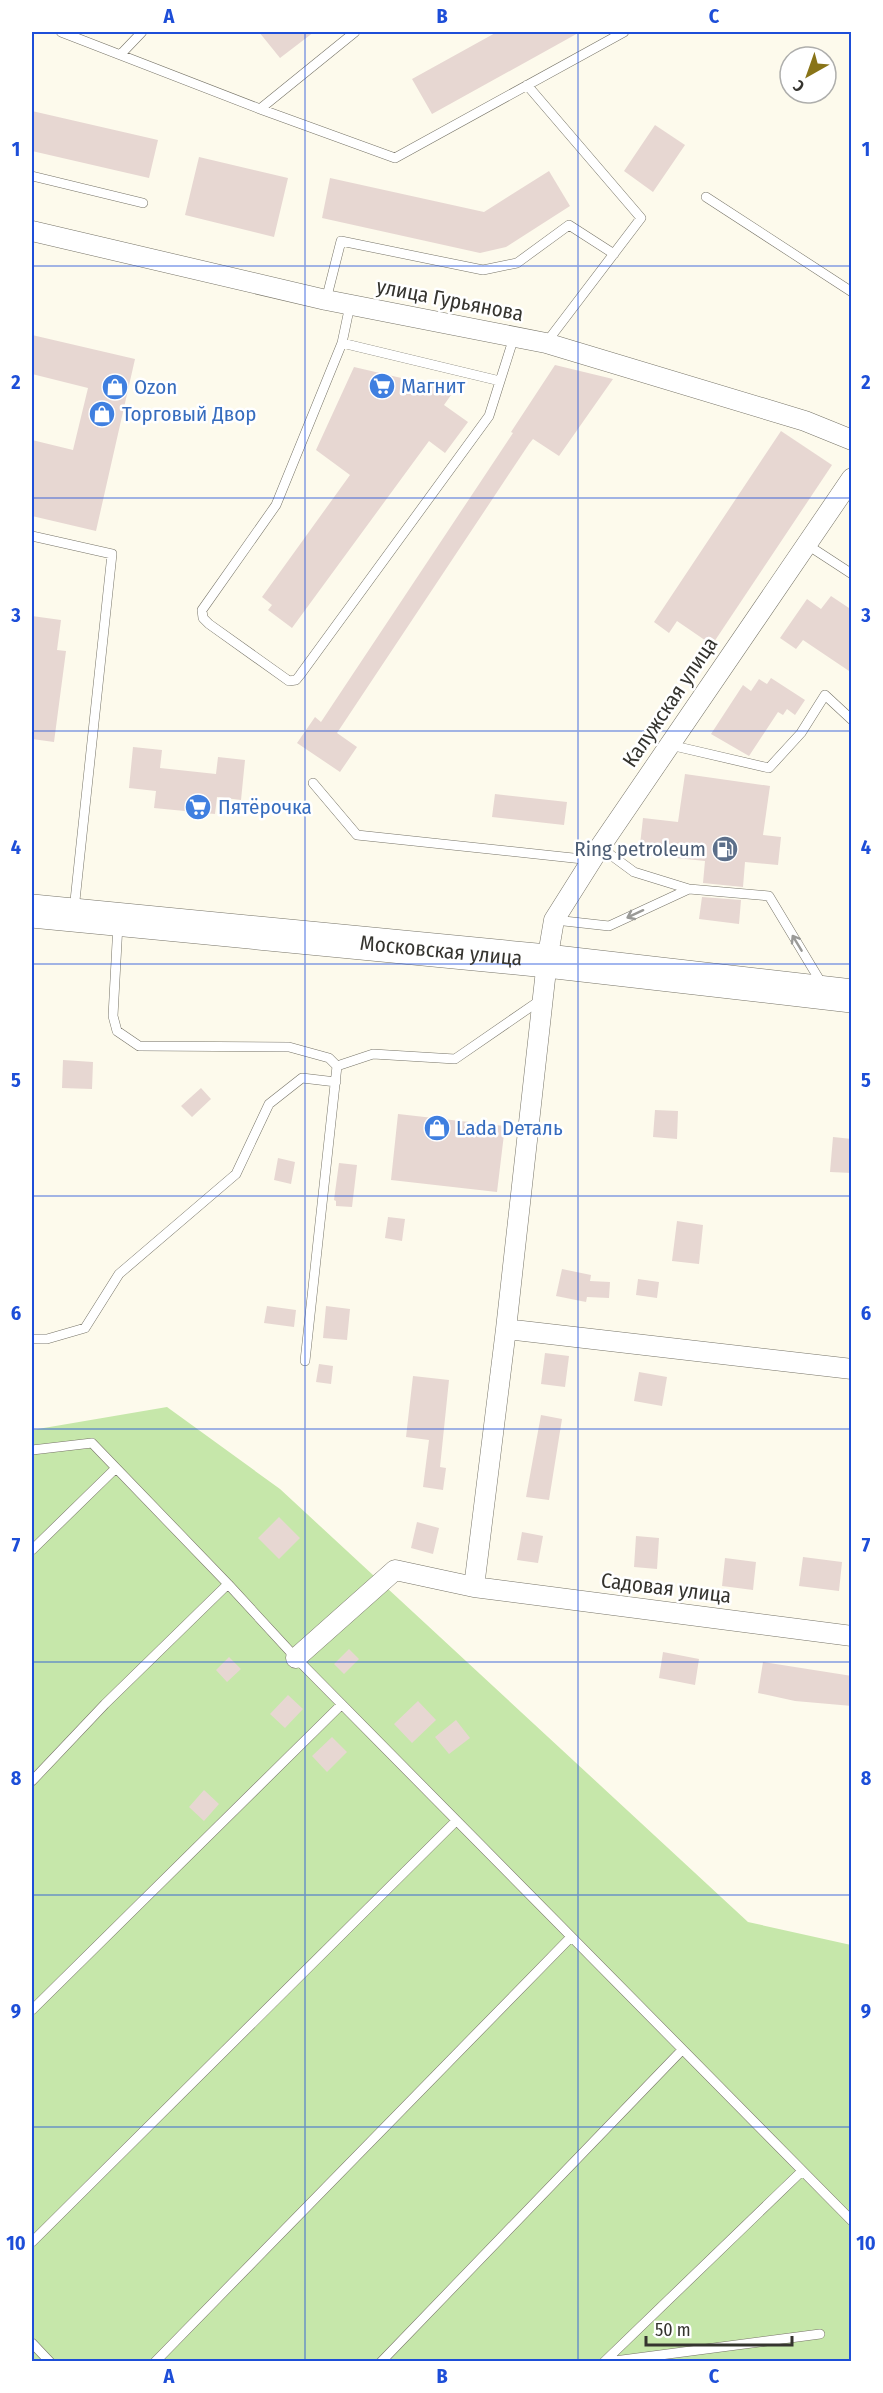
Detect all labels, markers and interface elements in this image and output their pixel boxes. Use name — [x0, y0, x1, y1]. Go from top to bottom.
text: A — [163, 4, 176, 28]
text: B — [436, 4, 448, 28]
text: C — [709, 4, 720, 28]
north arrow — [778, 45, 838, 105]
text: С — [789, 76, 808, 96]
text: 1 — [12, 137, 20, 161]
text: 1 — [862, 137, 870, 161]
street label: улица Гурьянова — [374, 273, 526, 327]
text: 2 — [10, 370, 21, 394]
text: 2 — [860, 370, 871, 394]
supermarket icon: Магнит — [367, 371, 397, 401]
shop icon: Ozon — [100, 372, 130, 402]
place label: Магнит — [401, 373, 466, 399]
place label: Ozon — [134, 374, 177, 400]
shop icon: Торговый Двор — [87, 399, 117, 429]
place label: Торговый Двор — [122, 401, 257, 427]
text: 3 — [10, 603, 21, 627]
text: 3 — [860, 603, 871, 627]
street label: Калужская улица — [617, 632, 723, 772]
supermarket icon: Пятёрочка — [183, 792, 213, 822]
place label: Пятёрочка — [218, 794, 312, 820]
fuel station icon: Ring petroleum — [710, 834, 740, 864]
text: 4 — [11, 835, 21, 859]
text: 4 — [861, 835, 871, 859]
place label: Ring petroleum — [574, 836, 706, 862]
one-way arrow — [626, 909, 645, 920]
street label: Московская улица — [359, 930, 523, 972]
one-way arrow — [791, 935, 803, 952]
text: 5 — [11, 1068, 21, 1092]
text: 5 — [861, 1068, 871, 1092]
shop icon: Lada Dеталь — [422, 1113, 452, 1143]
place label: Lada Dеталь — [456, 1115, 563, 1141]
text: 6 — [11, 1301, 21, 1325]
text: 6 — [861, 1301, 871, 1325]
text: 7 — [12, 1533, 21, 1557]
text: 7 — [862, 1533, 871, 1557]
street label: Садовая улица — [599, 1567, 733, 1609]
text: 8 — [11, 1766, 22, 1790]
text: 8 — [861, 1766, 872, 1790]
text: 9 — [11, 1999, 21, 2023]
text: 9 — [861, 1999, 871, 2023]
text: 10 — [6, 2231, 26, 2255]
text: 10 — [856, 2231, 876, 2255]
scale bar — [646, 2309, 792, 2347]
text: 50 m — [655, 2319, 691, 2341]
text: A — [163, 2364, 176, 2388]
text: B — [436, 2364, 448, 2388]
text: C — [709, 2364, 720, 2388]

